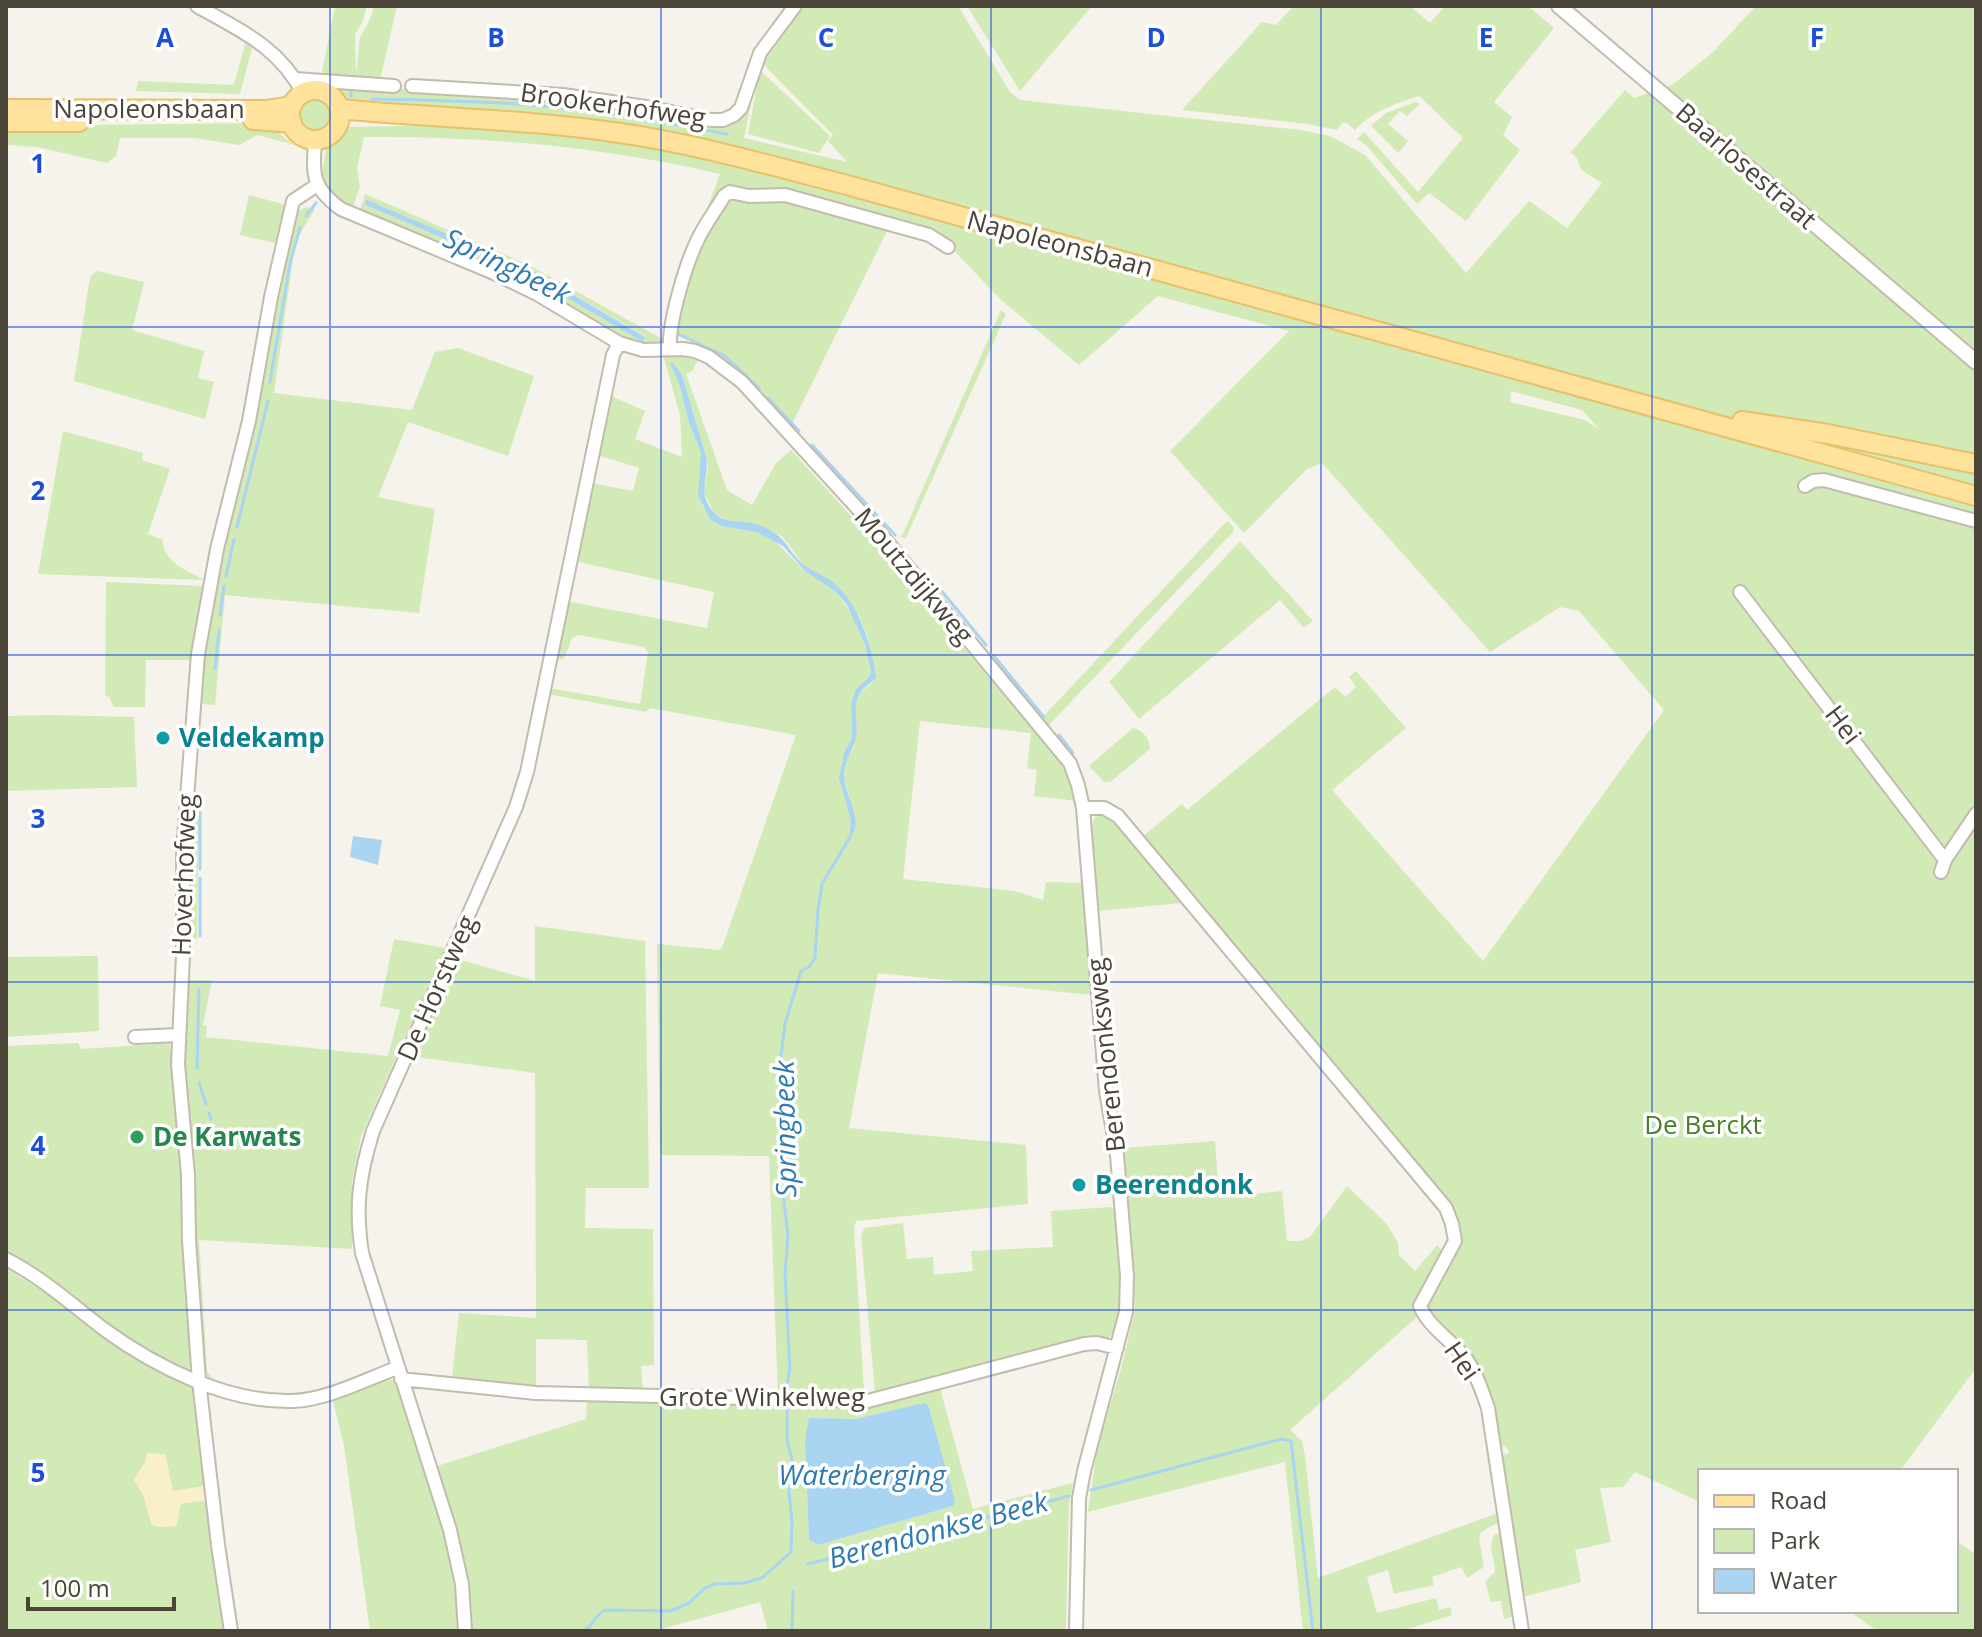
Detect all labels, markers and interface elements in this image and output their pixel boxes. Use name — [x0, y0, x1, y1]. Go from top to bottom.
text: A — [156, 19, 174, 55]
text: B — [487, 19, 505, 55]
text: C — [818, 19, 834, 55]
text: D — [1146, 19, 1166, 55]
text: E — [1479, 19, 1493, 55]
text: F — [1810, 19, 1824, 55]
street label: Brookerhofweg — [518, 73, 708, 135]
street label: Napoleonsbaan — [53, 90, 245, 126]
street label: Baarlosestraat — [1668, 94, 1825, 237]
text: 1 — [31, 145, 45, 181]
street label: Napoleonsbaan — [963, 201, 1157, 285]
water label: Springbeek — [438, 218, 578, 313]
text: 2 — [31, 472, 46, 508]
street label: Moutzdijkweg — [847, 499, 983, 651]
street label: Hei — [1817, 697, 1870, 751]
place label: Veldekamp — [179, 719, 325, 755]
marker: Veldekamp — [154, 729, 172, 747]
street label: Hoverhofweg — [162, 793, 204, 957]
text: 3 — [31, 800, 45, 836]
street label: De Horstweg — [388, 909, 484, 1066]
street label: Berendonksweg — [1077, 956, 1133, 1154]
water label: Springbeek — [764, 1059, 804, 1198]
park label: De Berckt — [1644, 1106, 1762, 1142]
place label: De Karwats — [153, 1118, 301, 1154]
text: 4 — [31, 1127, 46, 1163]
marker: De Karwats — [128, 1128, 146, 1146]
place label: Beerendonk — [1095, 1166, 1254, 1202]
marker: Beerendonk — [1070, 1176, 1088, 1194]
street label: Hei — [1437, 1334, 1489, 1387]
street label: Grote Winkelweg — [659, 1378, 865, 1414]
text: 5 — [31, 1454, 45, 1490]
water label: Waterberging — [778, 1455, 947, 1493]
legend — [1698, 1469, 1958, 1613]
water label: Berendonkse Beek — [824, 1481, 1053, 1577]
text: Road — [1770, 1483, 1827, 1516]
text: Park — [1770, 1523, 1821, 1556]
scale bar — [28, 1561, 174, 1611]
text: Water — [1770, 1563, 1838, 1596]
text: 100 m — [40, 1571, 110, 1604]

